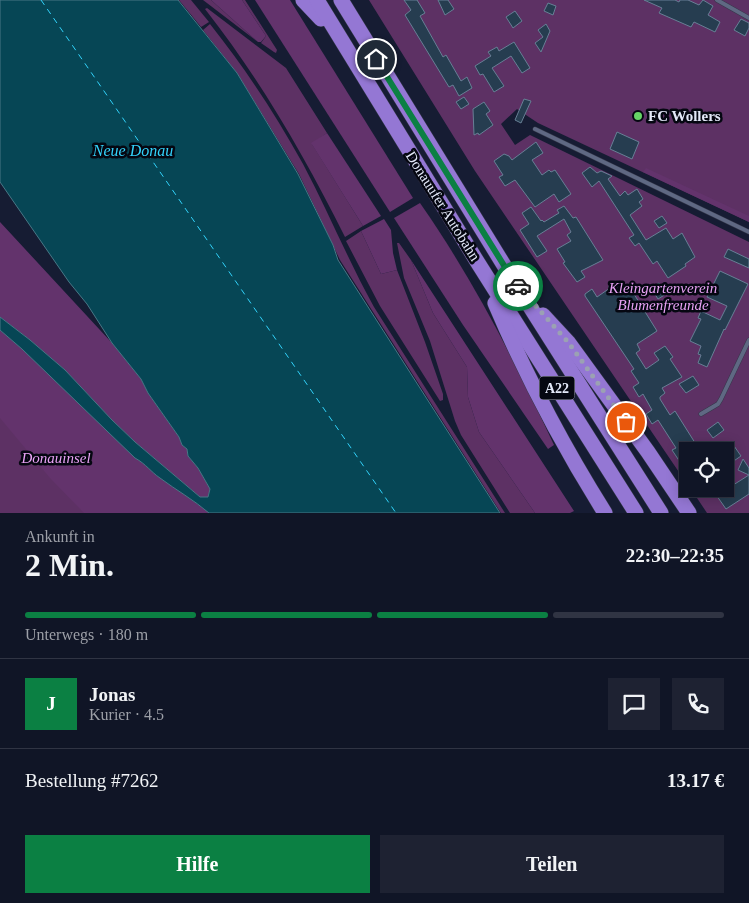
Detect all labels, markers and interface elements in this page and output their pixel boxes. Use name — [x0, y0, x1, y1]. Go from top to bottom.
pin — [355, 38, 397, 80]
icon: home — [362, 45, 390, 73]
place label: FC Wollers — [648, 108, 721, 124]
marker: FC Wollers — [632, 110, 644, 122]
water label: Neue Donau — [92, 142, 173, 159]
street label: Donauufer Autobahn — [403, 148, 483, 264]
courier — [493, 261, 543, 311]
icon: car — [504, 272, 532, 300]
park label: Kleingartenverein Blumenfreunde — [608, 280, 717, 313]
road number: A22 — [540, 376, 574, 399]
pin — [605, 401, 647, 443]
icon: bag — [612, 408, 640, 436]
map controls — [679, 442, 734, 497]
button: locate — [679, 442, 734, 497]
park label: Donauinsel — [20, 450, 91, 466]
text: Ankunft in — [25, 528, 95, 545]
text: 22:30–22:35 — [626, 545, 724, 566]
text: 2 Min. — [25, 547, 114, 583]
text: Unterwegs · 180 m — [25, 626, 148, 643]
button: chat — [608, 678, 660, 730]
button: phone — [672, 678, 724, 730]
text: Jonas — [89, 684, 135, 705]
text: J — [46, 693, 56, 714]
text: Kurier · 4.5 — [89, 706, 164, 723]
text: Bestellung #7262 — [25, 770, 159, 791]
text: 13.17 € — [667, 770, 724, 791]
button: Hilfe — [25, 835, 370, 893]
button: Teilen — [380, 835, 724, 893]

